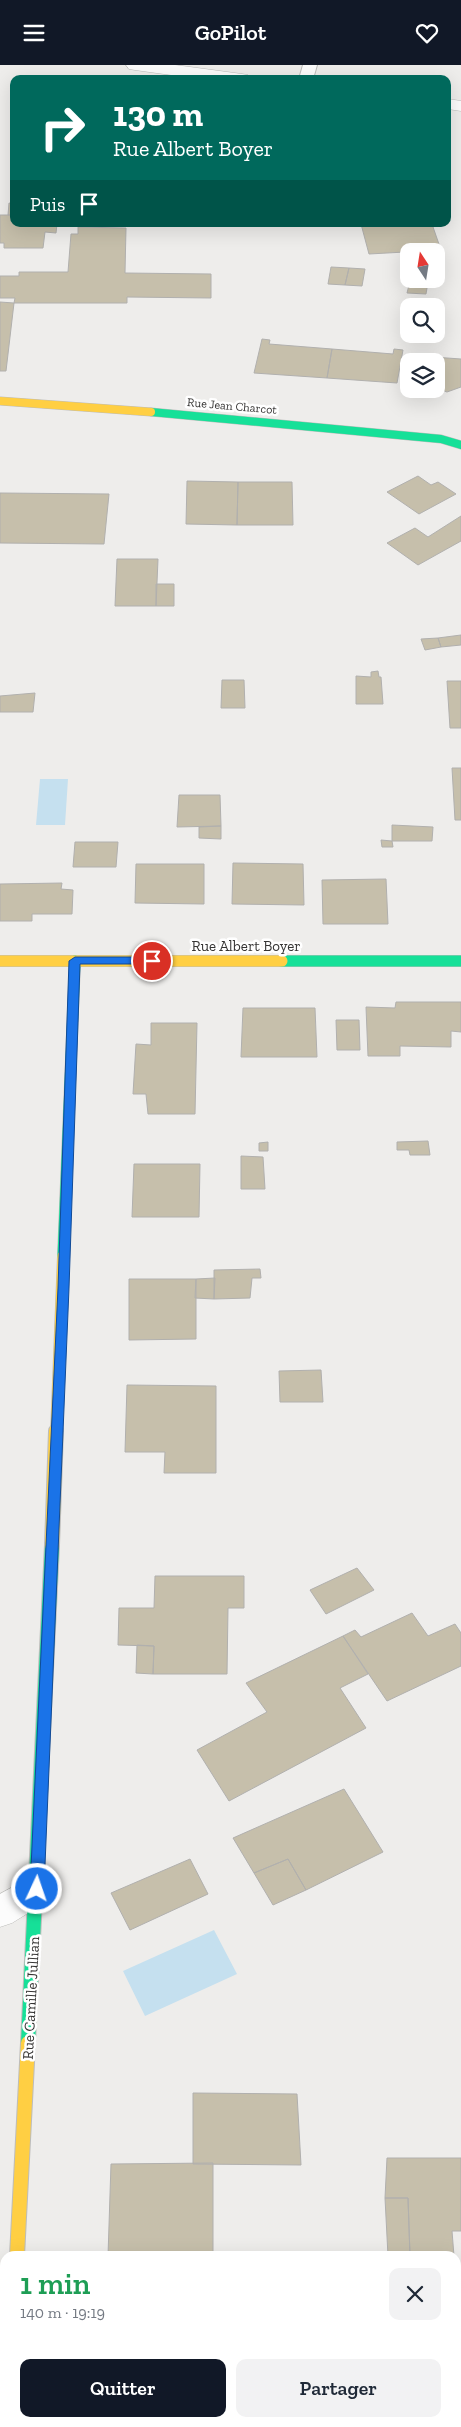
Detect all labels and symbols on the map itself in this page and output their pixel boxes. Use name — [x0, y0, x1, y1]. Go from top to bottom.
north arrow — [400, 243, 445, 287]
street label: Rue Jean Charcot — [187, 395, 278, 417]
street label: Rue Albert Boyer — [191, 937, 301, 955]
pin — [131, 940, 173, 982]
position arrow — [10, 1862, 62, 1914]
street label: Rue Camille Jullian — [19, 1936, 43, 2060]

